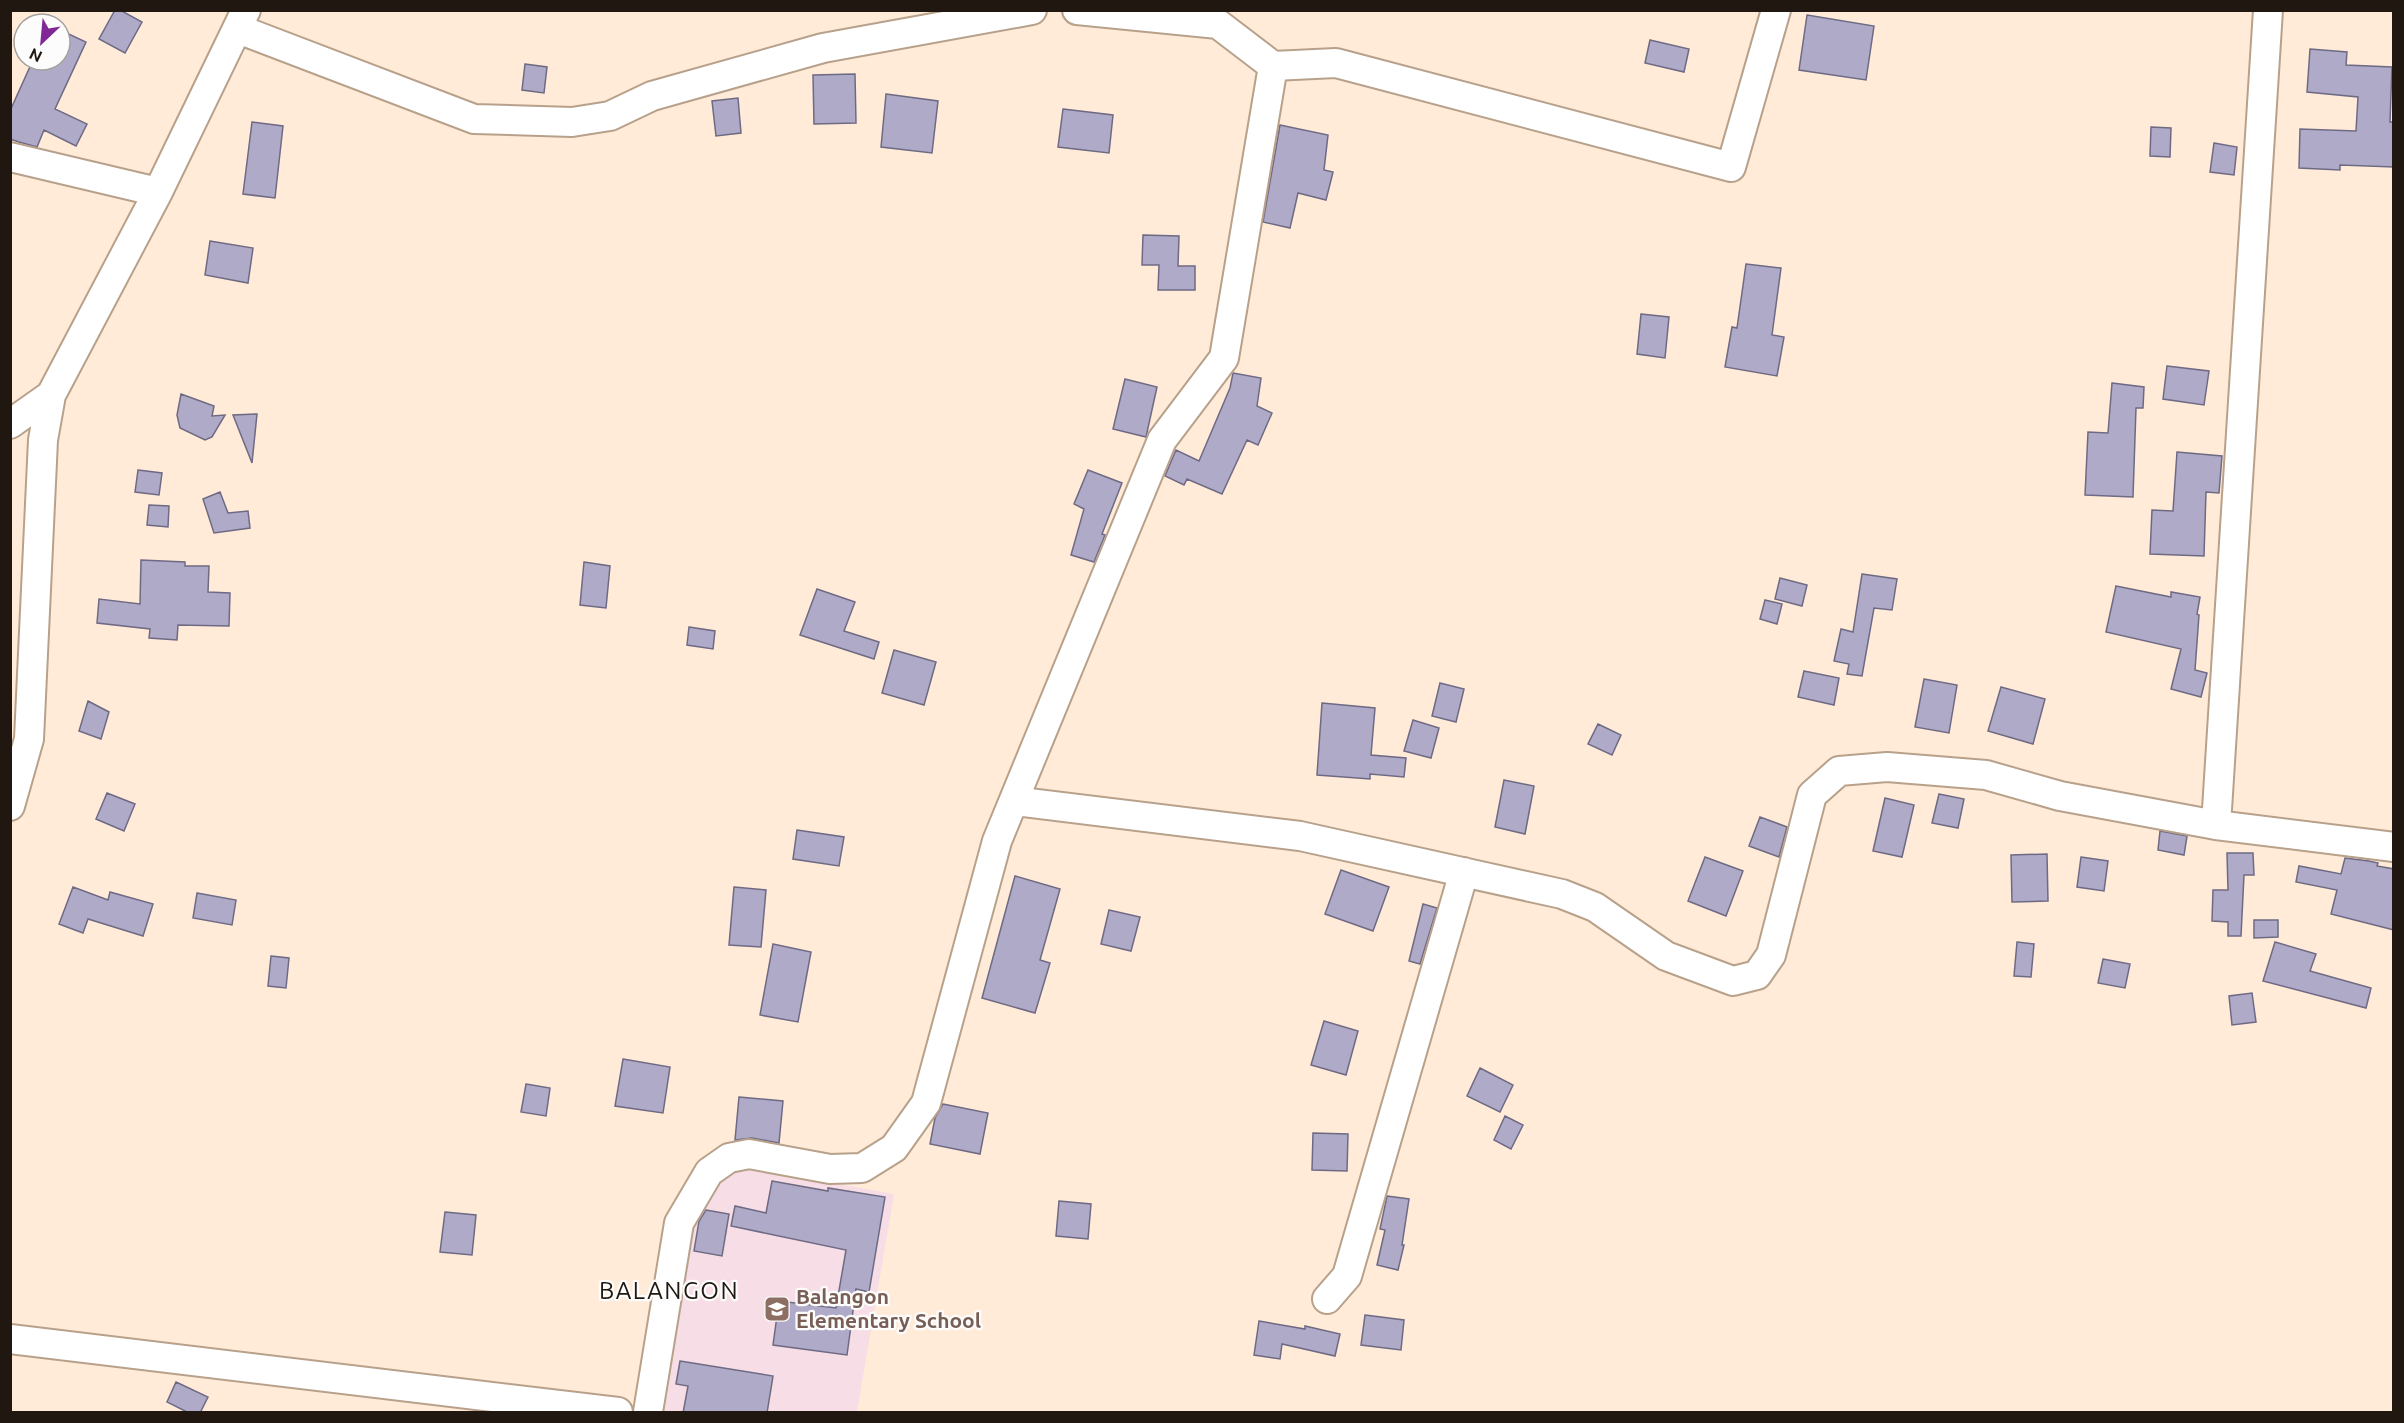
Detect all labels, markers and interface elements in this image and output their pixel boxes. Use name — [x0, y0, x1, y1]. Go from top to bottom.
north arrow — [12, 12, 72, 72]
text: N — [26, 45, 45, 66]
district label: BALANGON — [599, 1277, 739, 1304]
place label: Balangon Elementary School — [796, 1284, 981, 1332]
school or university icon: Balangon Elementary School — [762, 1294, 792, 1324]

